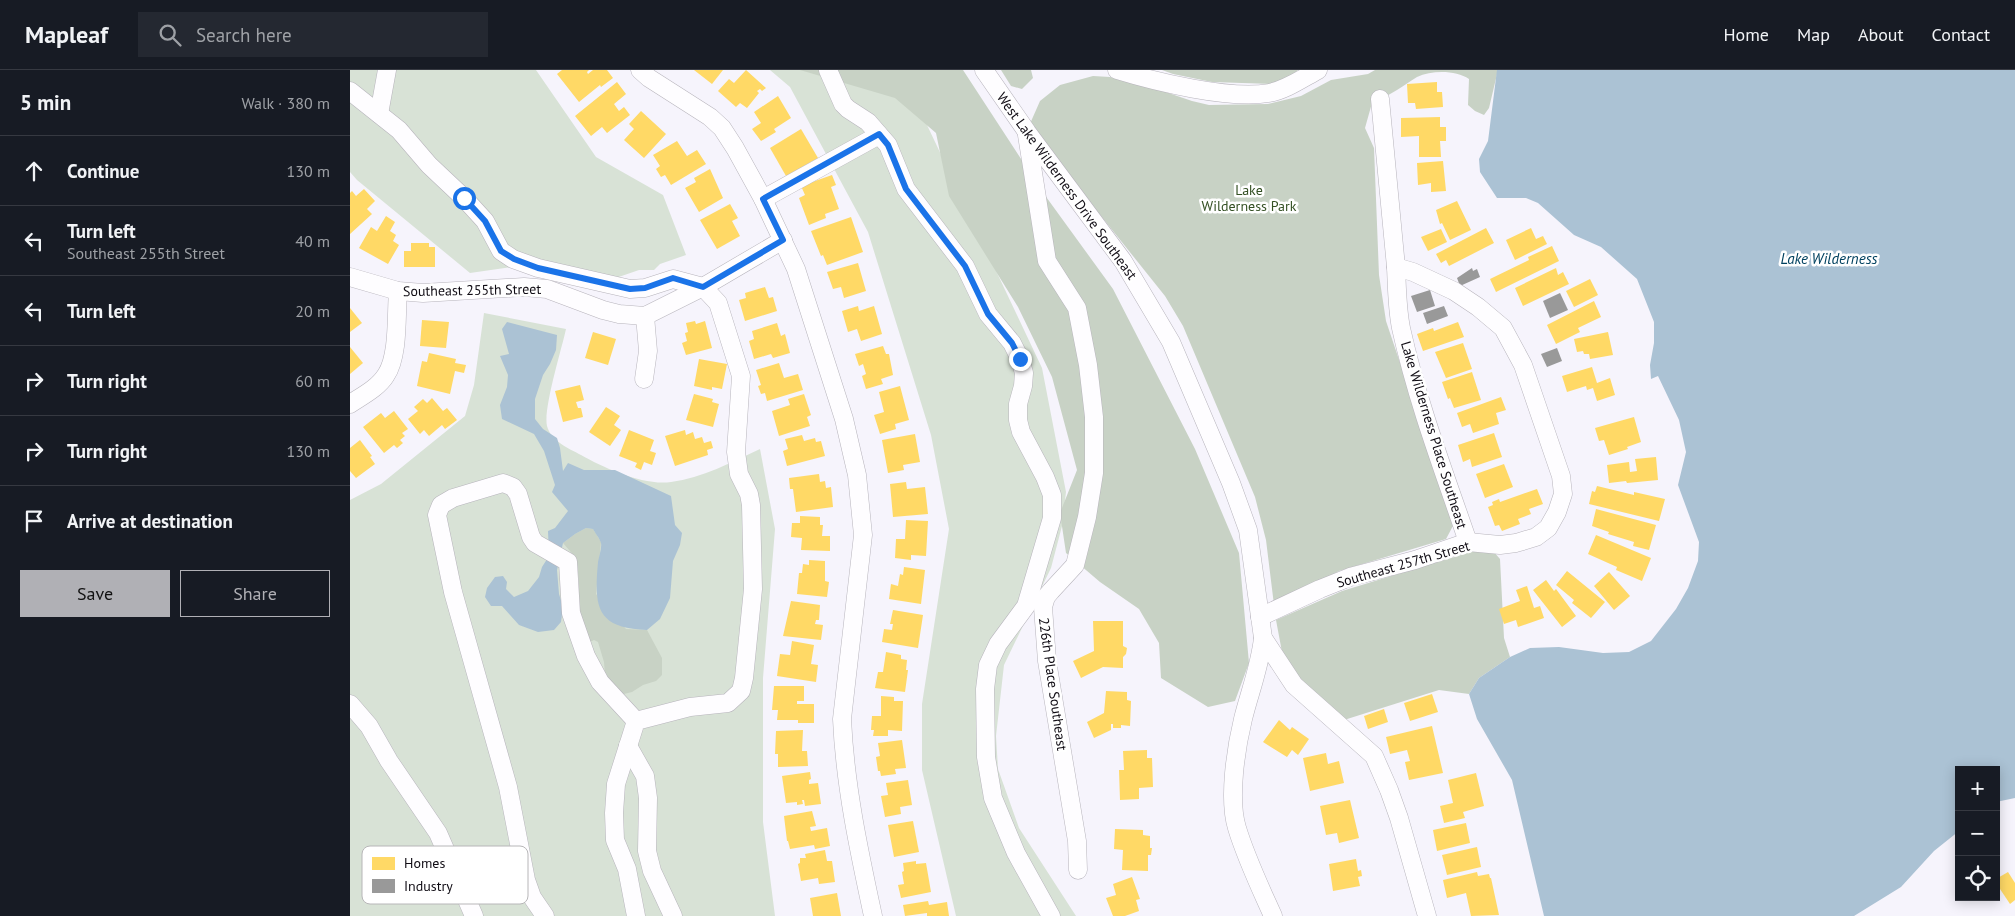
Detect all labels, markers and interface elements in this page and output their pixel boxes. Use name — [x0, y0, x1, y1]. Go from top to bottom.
search box — [138, 12, 488, 57]
text: Mapleaf — [25, 19, 108, 50]
icon: search — [156, 21, 184, 49]
text: Search here — [196, 23, 292, 47]
text: Home — [1723, 23, 1769, 46]
text: Map — [1797, 23, 1830, 46]
text: About — [1858, 23, 1904, 46]
text: Contact — [1932, 23, 1990, 46]
text: 5 min — [20, 89, 71, 116]
street label: West Lake Wilderness Drive Southeast — [993, 89, 1141, 283]
text: Walk · 380 m — [241, 93, 330, 113]
icon: ahead — [20, 157, 48, 185]
text: Continue — [67, 159, 139, 183]
text: 130 m — [287, 161, 330, 181]
park label: Lake Wilderness Park — [1202, 181, 1297, 215]
route start — [453, 187, 476, 210]
text: Turn left — [67, 219, 136, 243]
icon: left — [20, 227, 48, 255]
text: 40 m — [295, 231, 330, 251]
text: Southeast 255th Street — [67, 243, 225, 263]
water label: Lake Wilderness — [1780, 249, 1878, 268]
street label: Southeast 255th Street — [403, 280, 541, 300]
icon: left — [20, 297, 48, 325]
text: Turn left — [67, 299, 136, 323]
text: 20 m — [295, 301, 330, 321]
street label: Lake Wilderness Place Southeast — [1397, 339, 1471, 531]
route end — [1009, 348, 1032, 371]
icon: right — [20, 367, 48, 395]
text: Turn right — [67, 369, 147, 393]
text: 60 m — [295, 371, 330, 391]
icon: right — [20, 437, 48, 465]
text: Turn right — [67, 439, 147, 463]
text: 130 m — [287, 441, 330, 461]
icon: arrive — [20, 507, 48, 535]
text: Arrive at destination — [67, 509, 233, 533]
street label: Southeast 257th Street — [1334, 536, 1472, 592]
button: Save — [20, 570, 170, 617]
button: Share — [180, 570, 330, 617]
street label: 226th Place Southeast — [1035, 616, 1071, 752]
map controls — [1955, 766, 2000, 901]
button: + — [1955, 766, 2000, 811]
button: − — [1955, 811, 2000, 856]
legend — [362, 846, 528, 904]
text: Homes — [404, 854, 445, 872]
button: locate — [1955, 856, 2000, 901]
text: Industry — [404, 877, 453, 895]

